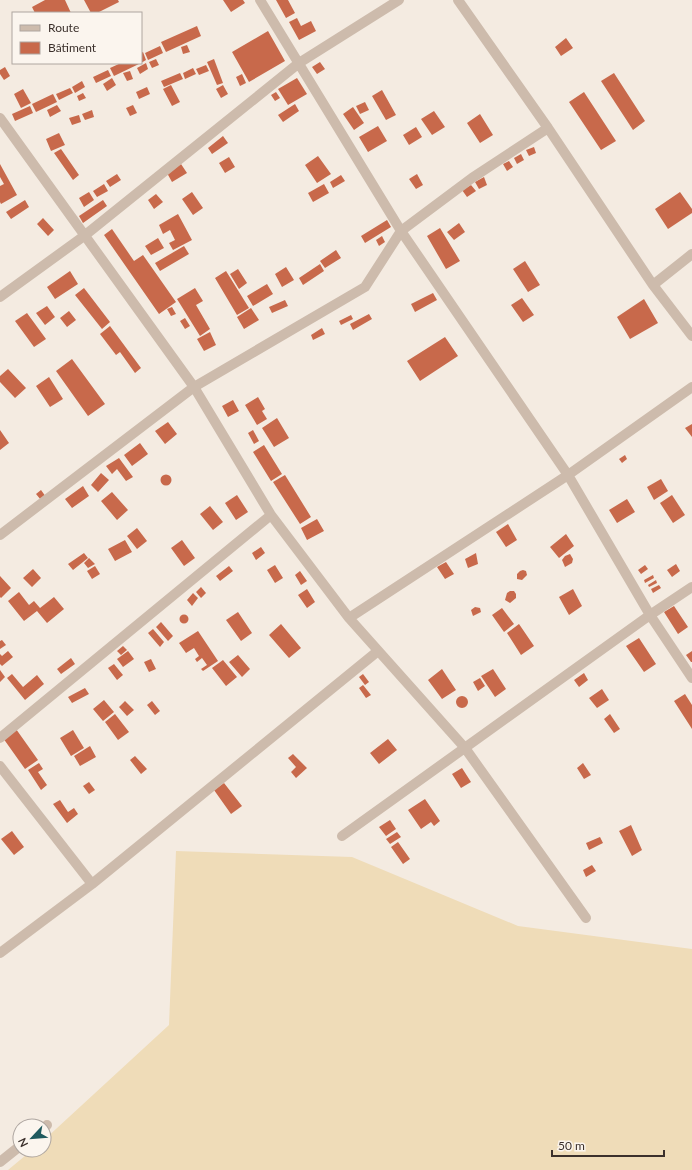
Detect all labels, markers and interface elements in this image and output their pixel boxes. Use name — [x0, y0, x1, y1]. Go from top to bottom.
legend — [12, 12, 142, 64]
text: Route — [48, 20, 79, 35]
text: Bâtiment — [48, 40, 97, 55]
north arrow — [12, 1118, 52, 1158]
scale bar — [552, 1132, 664, 1158]
text: N — [15, 1136, 30, 1149]
text: 50 m — [558, 1138, 585, 1153]

